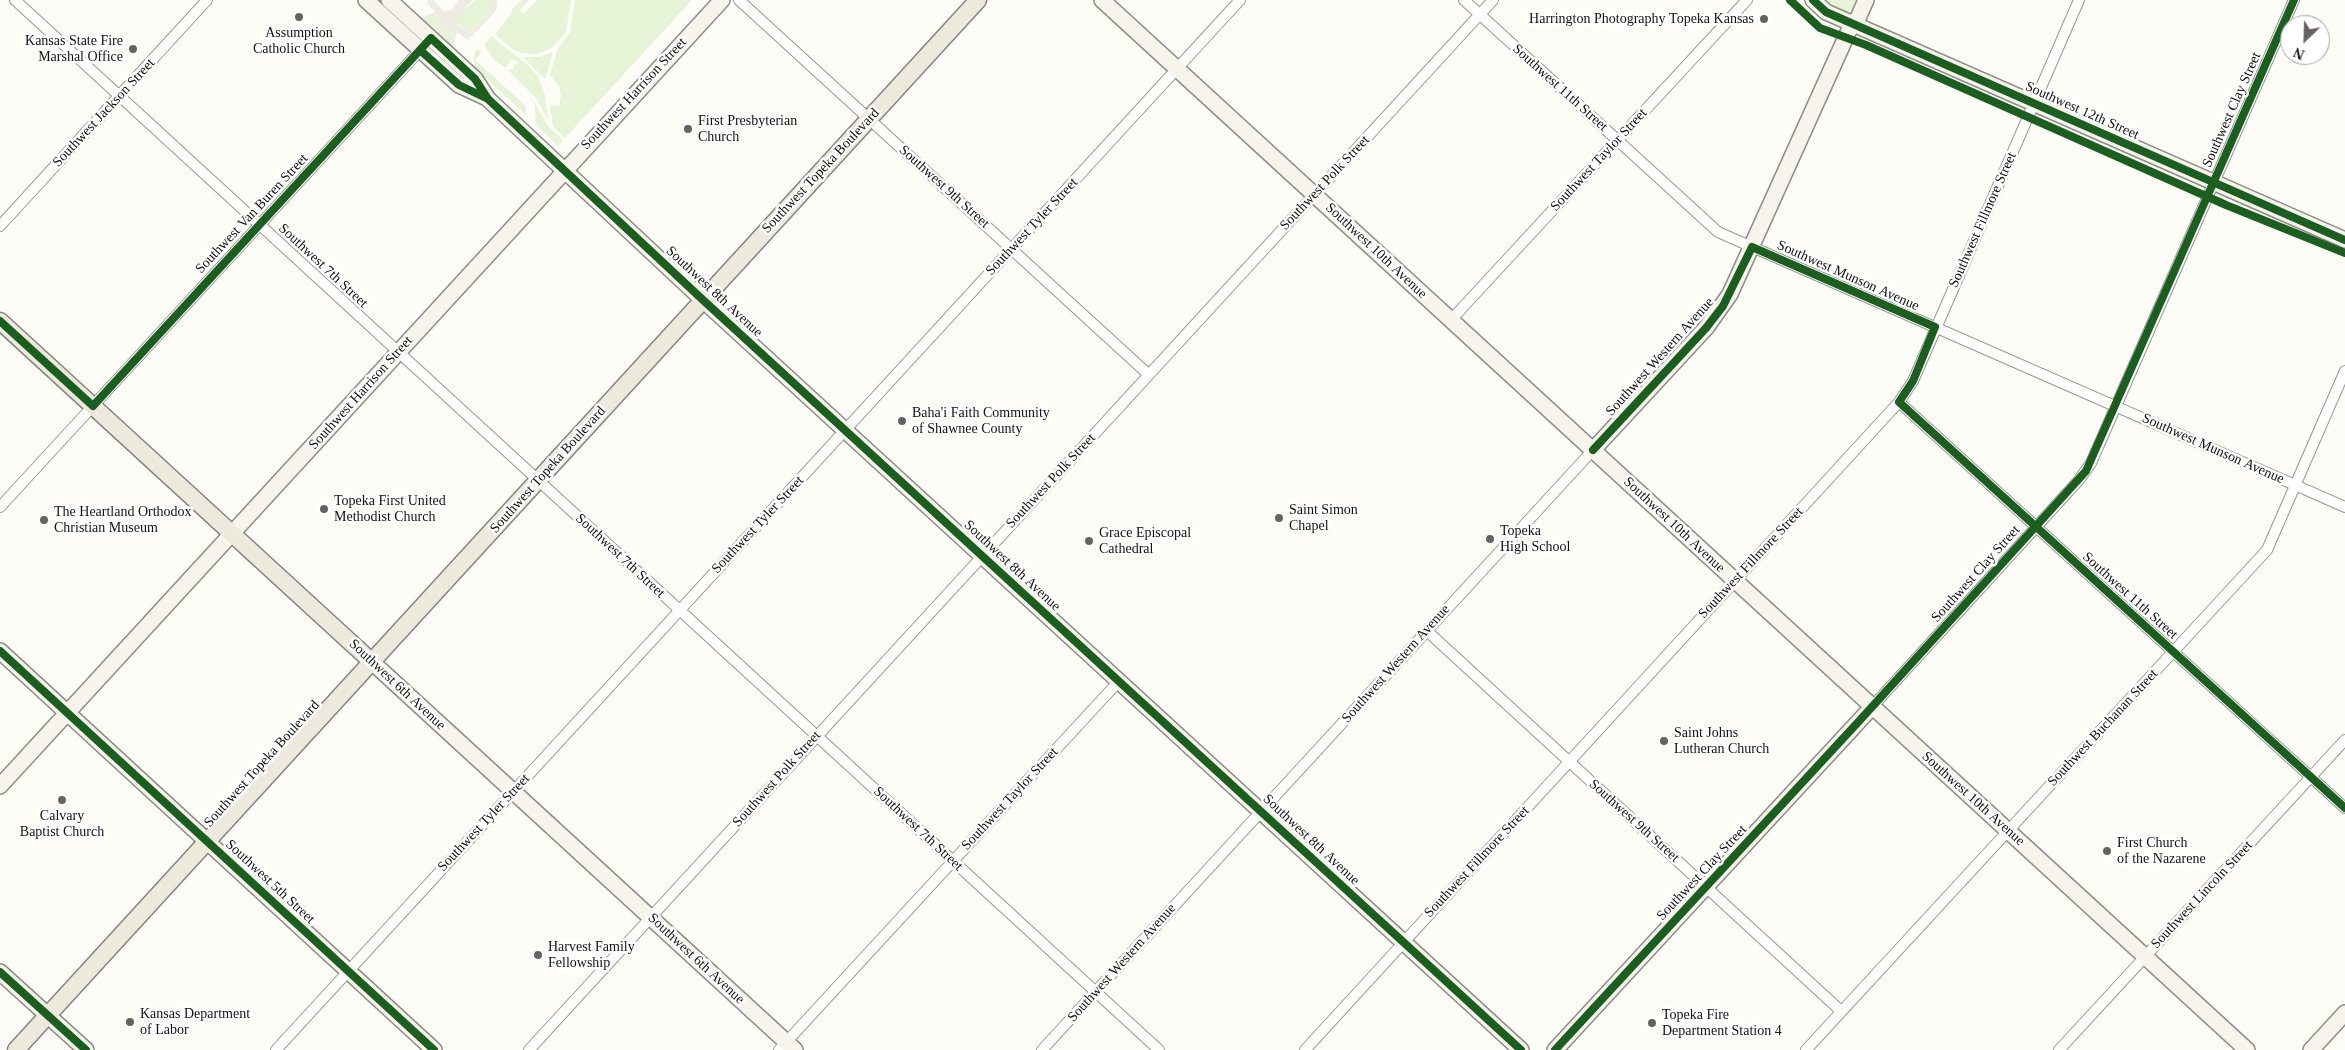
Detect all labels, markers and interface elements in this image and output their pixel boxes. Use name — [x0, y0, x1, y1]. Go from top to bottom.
marker: Assumption Catholic Church — [293, 11, 305, 23]
place label: Harrington Photography Topeka Kansas — [1529, 11, 1754, 27]
marker: Harrington Photography Topeka Kansas — [1758, 13, 1770, 25]
north arrow — [2280, 15, 2330, 65]
place label: Assumption Catholic Church — [253, 25, 345, 58]
place label: Kansas State Fire Marshal Office — [25, 33, 123, 65]
street label: Southwest Harrison Street — [578, 35, 690, 153]
street label: Southwest 11th Street — [1509, 41, 1611, 135]
marker: Kansas State Fire Marshal Office — [127, 43, 139, 55]
text: N — [2291, 44, 2307, 62]
street label: Southwest Clay Street — [2199, 50, 2265, 170]
street label: Southwest Jackson Street — [49, 55, 159, 171]
street label: Southwest 12th Street — [2022, 78, 2142, 144]
street label: Southwest Topeka Boulevard — [759, 105, 883, 237]
street label: Southwest Taylor Street — [1547, 105, 1651, 215]
place label: First Presbyterian Church — [698, 113, 797, 146]
marker: First Presbyterian Church — [682, 123, 694, 135]
street label: Southwest Polk Street — [1277, 132, 1373, 234]
street label: Southwest 9th Street — [895, 142, 993, 232]
street label: Southwest Fillmore Street — [1946, 150, 2020, 290]
street label: Southwest Van Buren Street — [192, 151, 312, 277]
street label: Southwest Tyler Street — [982, 175, 1082, 279]
street label: Southwest 10th Avenue — [1322, 200, 1430, 302]
street label: Southwest 7th Street — [275, 220, 371, 312]
street label: Southwest Munson Avenue — [1774, 237, 1922, 315]
street label: Southwest 8th Avenue — [662, 243, 766, 341]
street label: Southwest Western Avenue — [1602, 294, 1718, 420]
street label: Southwest Harrison Street — [306, 333, 416, 453]
street label: Southwest Topeka Boulevard — [487, 403, 609, 537]
place label: Baha'i Faith Community of Shawnee County — [912, 405, 1050, 438]
street label: Southwest Munson Avenue — [2139, 410, 2287, 488]
marker: Baha'i Faith Community of Shawnee County — [896, 415, 908, 427]
street label: Southwest Polk Street — [1003, 430, 1099, 532]
street label: Southwest Tyler Street — [708, 473, 808, 577]
street label: Southwest 10th Avenue — [1620, 474, 1728, 576]
place label: Topeka First United Methodist Church — [334, 493, 446, 526]
place label: Saint Simon Chapel — [1289, 502, 1358, 534]
marker: Topeka First United Methodist Church — [318, 503, 330, 515]
place label: The Heartland Orthodox Christian Museum — [54, 504, 192, 536]
street label: Southwest Fillmore Street — [1695, 504, 1807, 622]
street label: Southwest 7th Street — [572, 510, 668, 602]
marker: Saint Simon Chapel — [1273, 512, 1285, 524]
marker: The Heartland Orthodox Christian Museum — [38, 514, 50, 526]
street label: Southwest 8th Avenue — [960, 517, 1064, 615]
street label: Southwest Clay Street — [1928, 522, 2024, 626]
place label: Topeka High School — [1500, 523, 1570, 556]
place label: Grace Episcopal Cathedral — [1099, 525, 1191, 558]
marker: Topeka High School — [1484, 533, 1496, 545]
marker: Grace Episcopal Cathedral — [1083, 535, 1095, 547]
street label: Southwest 11th Street — [2079, 549, 2181, 643]
street label: Southwest Western Avenue — [1338, 601, 1454, 727]
street label: Southwest 6th Avenue — [345, 636, 449, 734]
street label: Southwest Buchanan Street — [2044, 666, 2162, 790]
street label: Southwest Topeka Boulevard — [201, 697, 323, 831]
place label: Saint Johns Lutheran Church — [1674, 725, 1769, 758]
street label: Southwest Polk Street — [729, 727, 825, 831]
marker: Saint Johns Lutheran Church — [1658, 735, 1670, 747]
street label: Southwest Taylor Street — [958, 744, 1062, 854]
street label: Southwest 10th Avenue — [1918, 748, 2028, 850]
street label: Southwest Tyler Street — [434, 771, 534, 875]
street label: Southwest 9th Street — [1585, 776, 1683, 866]
street label: Southwest 7th Street — [870, 783, 966, 875]
street label: Southwest 8th Avenue — [1259, 791, 1363, 889]
marker: Calvary Baptist Church — [56, 794, 68, 806]
street label: Southwest Fillmore Street — [1421, 803, 1533, 921]
place label: Calvary Baptist Church — [20, 808, 104, 840]
street label: Southwest Clay Street — [1653, 822, 1751, 924]
place label: First Church of the Nazarene — [2117, 835, 2206, 868]
street label: Southwest 5th Street — [222, 836, 318, 928]
street label: Southwest Lincoln Street — [2148, 838, 2256, 952]
marker: First Church of the Nazarene — [2101, 845, 2113, 857]
street label: Southwest Western Avenue — [1064, 900, 1180, 1026]
street label: Southwest 6th Avenue — [644, 910, 748, 1008]
place label: Harvest Family Fellowship — [548, 939, 635, 972]
marker: Harvest Family Fellowship — [532, 949, 544, 961]
place label: Kansas Department of Labor — [140, 1006, 250, 1038]
place label: Topeka Fire Department Station 4 — [1662, 1007, 1782, 1040]
marker: Kansas Department of Labor — [124, 1016, 136, 1028]
marker: Topeka Fire Department Station 4 — [1646, 1017, 1658, 1029]

